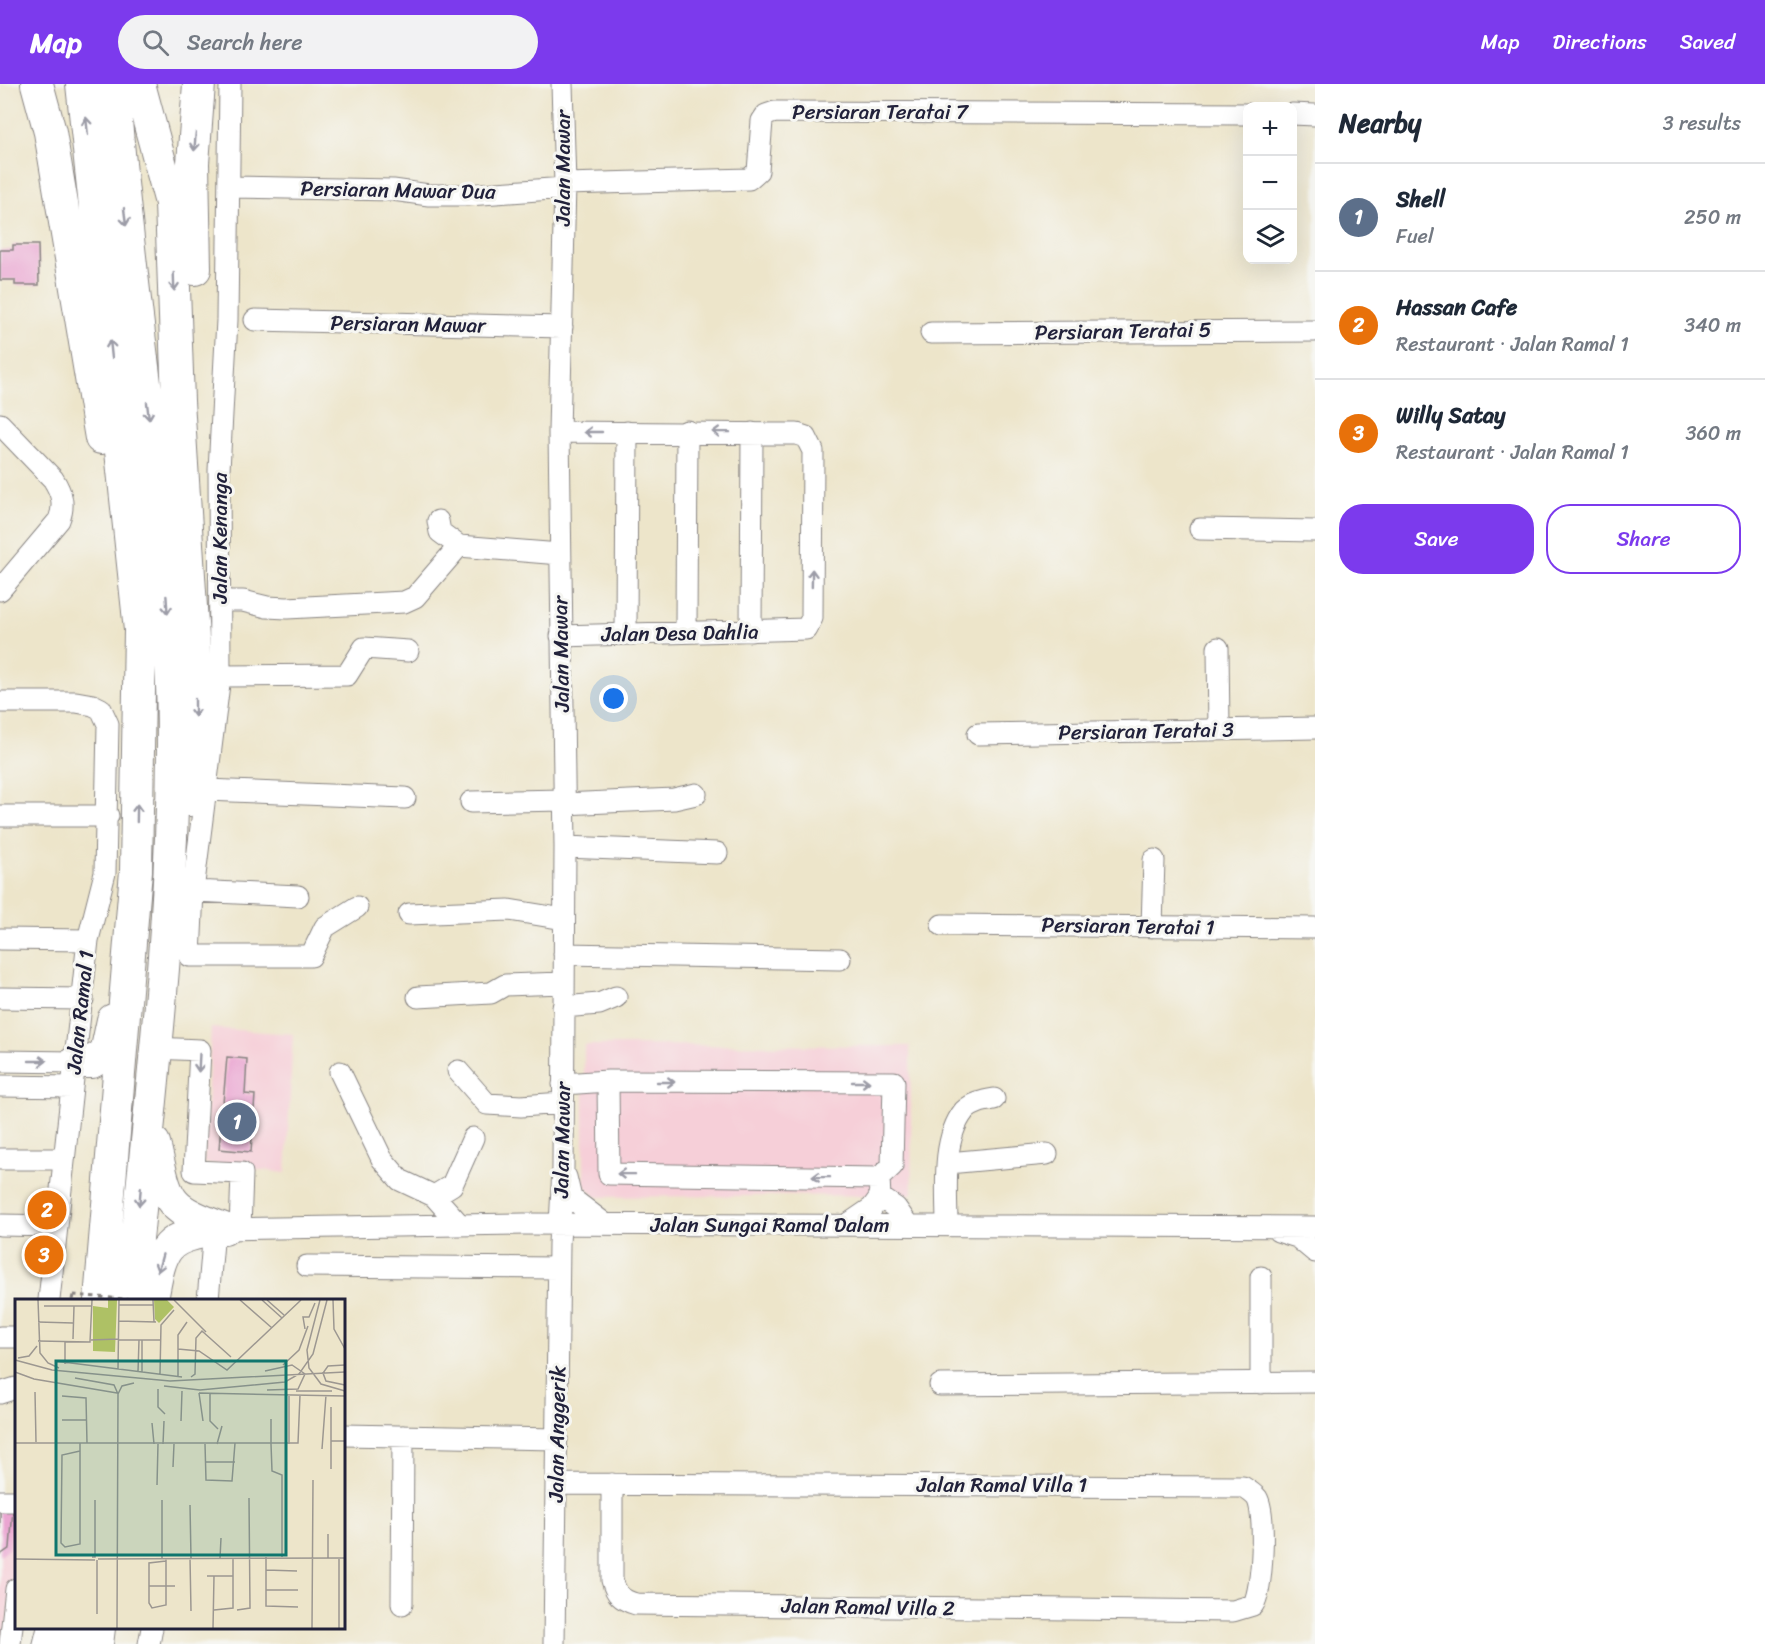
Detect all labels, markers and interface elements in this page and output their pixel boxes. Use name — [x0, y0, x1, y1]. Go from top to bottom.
search box — [118, 15, 538, 69]
text: Map — [30, 18, 82, 67]
text: Search here — [187, 23, 303, 62]
text: Map — [1481, 23, 1519, 61]
text: Directions — [1552, 23, 1647, 61]
text: Saved — [1680, 23, 1735, 61]
icon: search — [139, 26, 172, 59]
street label: Persiaran Teratai 7 — [792, 93, 970, 131]
text: Nearby — [1339, 100, 1421, 146]
map controls — [1243, 102, 1297, 264]
button: + — [1243, 102, 1297, 156]
text: 3 results — [1663, 106, 1741, 141]
street label: Jalan Mawar — [544, 109, 582, 227]
one-way arrow — [81, 116, 92, 136]
one-way arrow — [189, 132, 200, 152]
button: − — [1243, 156, 1297, 210]
street label: Persiaran Mawar Dua — [300, 169, 496, 211]
text: Shell — [1396, 180, 1445, 219]
text: 1 — [1354, 200, 1363, 235]
text: 250 m — [1684, 200, 1741, 235]
one-way arrow — [120, 207, 131, 227]
button: layers — [1243, 210, 1297, 264]
text: Fuel — [1396, 219, 1434, 254]
one-way arrow — [168, 272, 180, 292]
text: Hassan Cafe — [1396, 288, 1517, 327]
street label: Persiaran Mawar — [330, 304, 487, 344]
text: 2 — [1353, 308, 1364, 343]
text: 340 m — [1684, 308, 1741, 343]
street label: Persiaran Teratai 5 — [1034, 310, 1212, 352]
text: Restaurant · Jalan Ramal 1 — [1396, 327, 1629, 362]
one-way arrow — [105, 340, 116, 360]
text: Willy Satay — [1396, 396, 1506, 435]
one-way arrow — [143, 400, 154, 420]
text: 3 — [1353, 416, 1364, 451]
text: 360 m — [1685, 416, 1741, 451]
one-way arrow — [584, 426, 604, 438]
one-way arrow — [712, 426, 732, 438]
text: Restaurant · Jalan Ramal 1 — [1396, 435, 1629, 470]
street label: Jalan Kenanga — [201, 472, 239, 605]
button: Save — [1339, 504, 1534, 574]
button: Share — [1546, 504, 1741, 574]
one-way arrow — [806, 569, 818, 589]
one-way arrow — [162, 594, 173, 614]
street label: Jalan Mawar — [541, 594, 581, 713]
street label: Jalan Desa Dahlia — [600, 613, 759, 653]
your location — [599, 684, 628, 713]
one-way arrow — [189, 697, 201, 717]
street label: Persiaran Teratai 3 — [1058, 710, 1235, 752]
one-way arrow — [131, 803, 143, 823]
street label: Persiaran Teratai 1 — [1041, 905, 1215, 947]
street label: Jalan Ramal 1 — [55, 948, 105, 1077]
one-way arrow — [194, 1052, 205, 1072]
one-way arrow — [27, 1055, 47, 1067]
one-way arrow — [656, 1076, 676, 1088]
one-way arrow — [851, 1076, 871, 1088]
street label: Jalan Mawar — [542, 1080, 582, 1199]
pin: 1 — [218, 1100, 256, 1144]
one-way arrow — [616, 1168, 636, 1180]
one-way arrow — [811, 1171, 831, 1183]
one-way arrow — [134, 1187, 145, 1207]
pin: 2 — [28, 1188, 66, 1232]
street label: Jalan Sungai Ramal Dalam — [649, 1206, 890, 1244]
pin: 3 — [24, 1232, 63, 1278]
one-way arrow — [154, 1253, 165, 1272]
inset map — [15, 1299, 345, 1629]
street label: Jalan Anggerik — [537, 1365, 577, 1504]
street label: Jalan Ramal Villa 1 — [916, 1466, 1087, 1504]
street label: Jalan Ramal Villa 2 — [780, 1586, 955, 1628]

